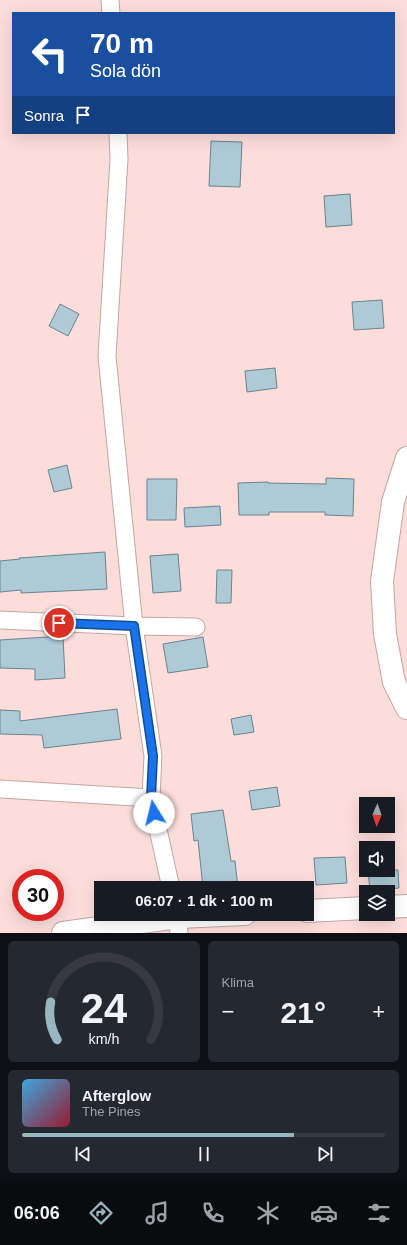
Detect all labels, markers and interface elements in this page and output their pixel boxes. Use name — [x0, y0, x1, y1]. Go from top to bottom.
icon: left — [24, 28, 76, 80]
text: 70 m — [90, 28, 154, 59]
text: Sola dön — [90, 61, 161, 81]
icon: arrive — [72, 104, 94, 126]
text: Sonra — [24, 107, 64, 124]
pin — [42, 606, 76, 640]
icon: arrive — [48, 612, 70, 634]
position arrow — [133, 792, 175, 834]
north arrow — [359, 797, 395, 833]
map controls — [359, 797, 395, 921]
button: sound — [359, 841, 395, 877]
speed limit sign: 30 — [12, 869, 64, 921]
button: layers — [359, 885, 395, 921]
text: 06:07 · 1 dk · 100 m — [135, 892, 273, 909]
text: Klima — [222, 975, 254, 990]
text: 24 — [81, 984, 127, 1031]
text: 21° — [281, 996, 326, 1029]
text: − — [222, 999, 234, 1024]
text: + — [372, 999, 385, 1024]
text: km/h — [88, 1030, 119, 1046]
text: Afterglow — [82, 1087, 151, 1104]
text: The Pines — [82, 1104, 141, 1119]
icon: previous — [72, 1143, 94, 1165]
icon: pause — [193, 1143, 215, 1165]
icon: next — [314, 1143, 336, 1165]
icon: directions — [87, 1199, 115, 1227]
icon: music — [143, 1199, 171, 1227]
icon: phone — [199, 1199, 227, 1227]
icon: climate — [254, 1199, 282, 1227]
icon: car — [310, 1199, 338, 1227]
icon: filters — [365, 1199, 393, 1227]
text: 06:06 — [14, 1203, 60, 1223]

